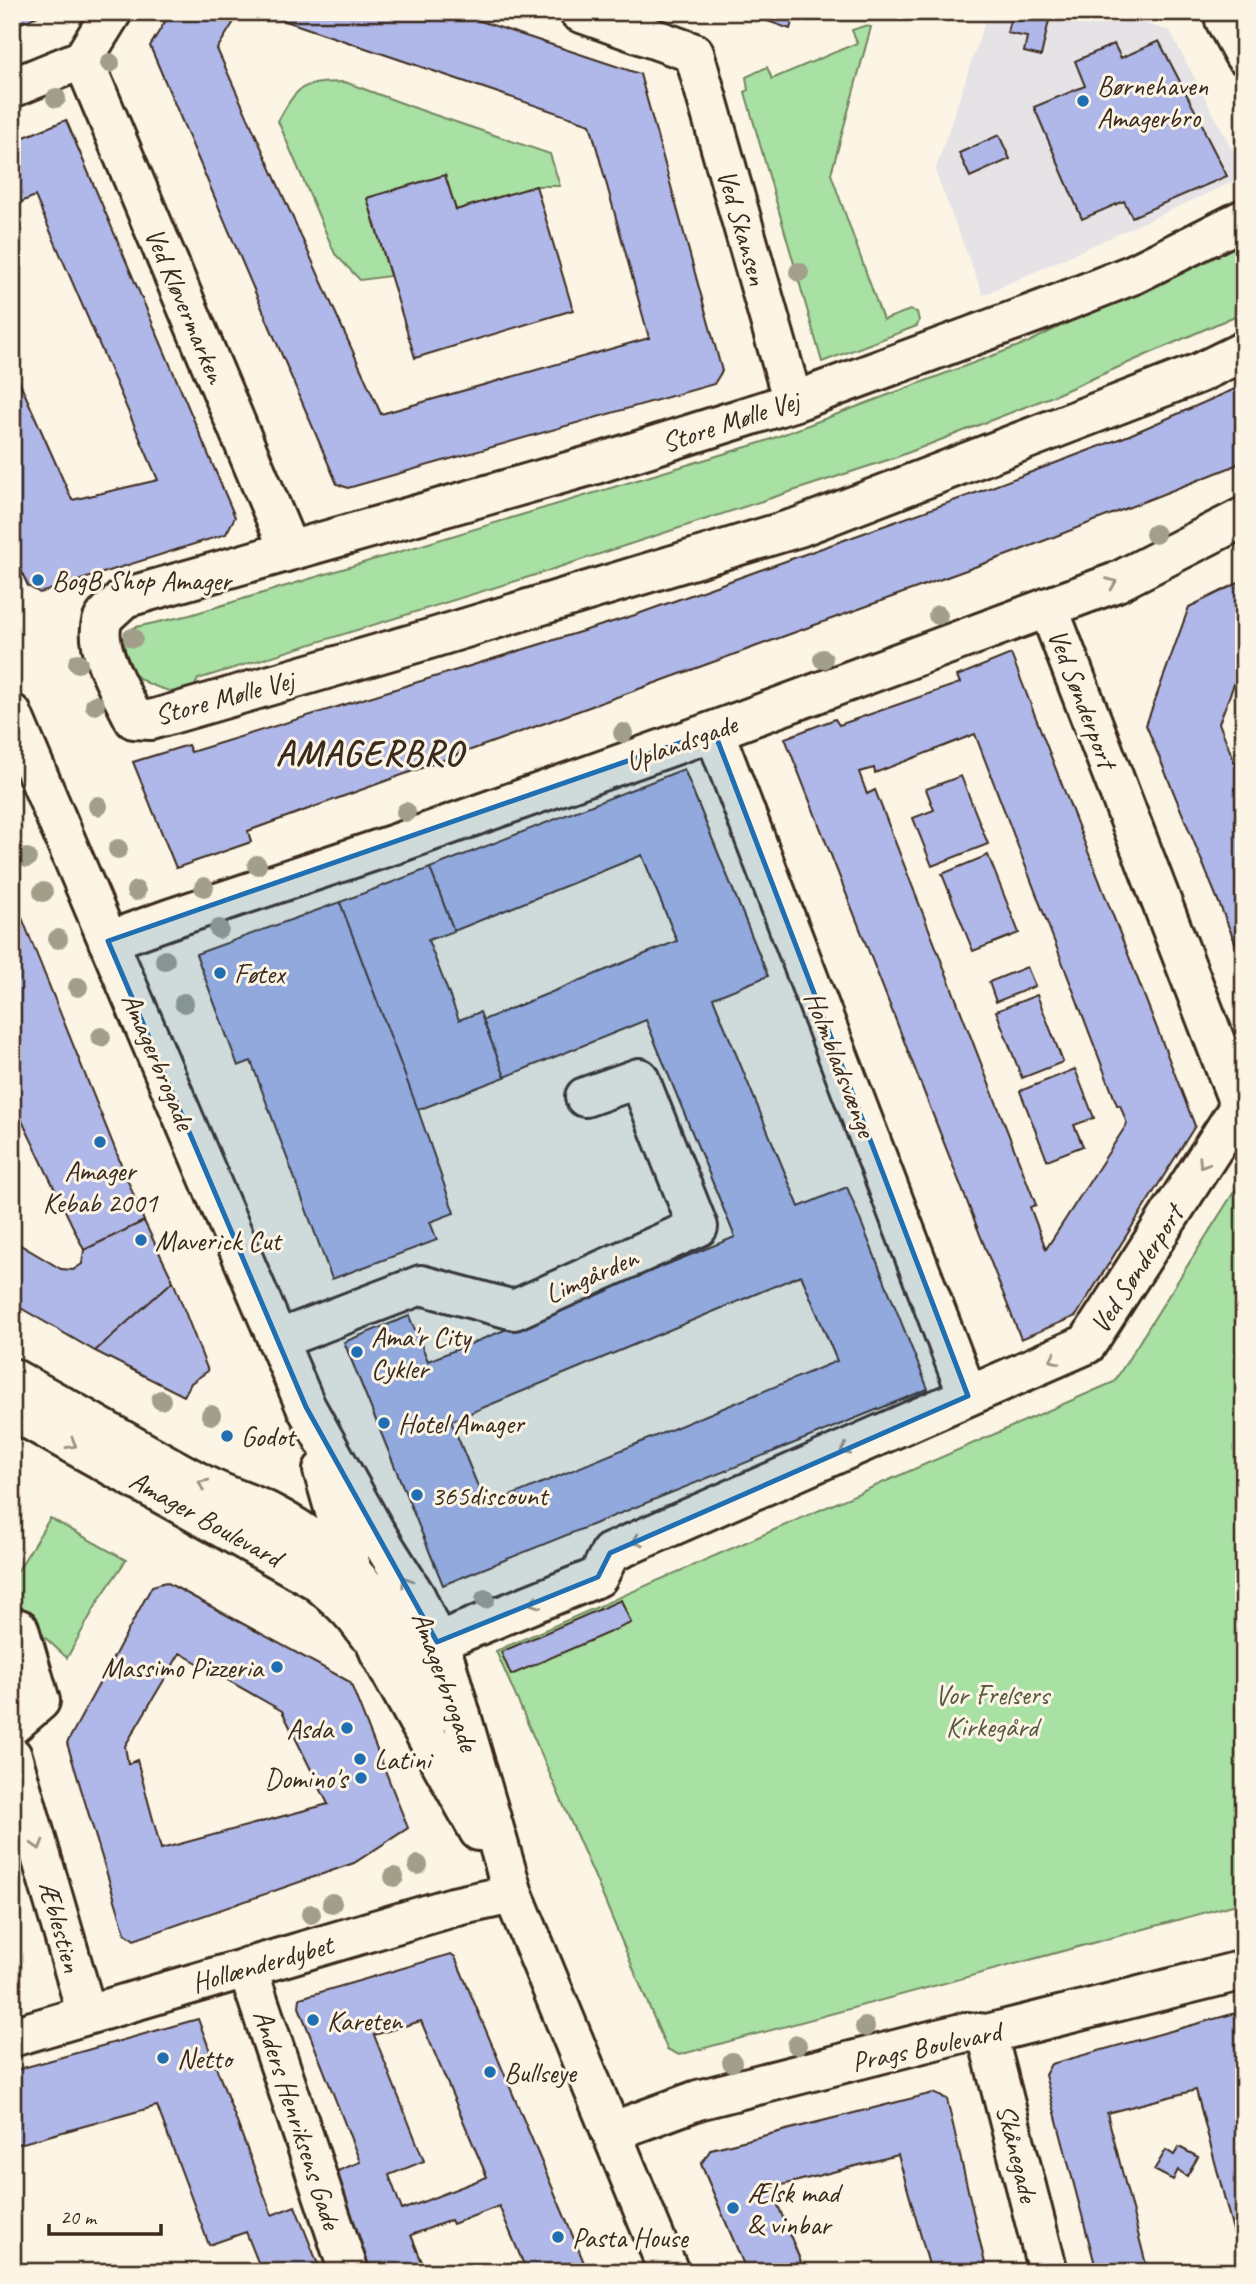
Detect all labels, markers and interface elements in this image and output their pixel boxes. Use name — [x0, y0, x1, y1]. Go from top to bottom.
place label: Børnehaven Amagerbro — [1097, 68, 1209, 135]
marker: Børnehaven Amagerbro — [1075, 93, 1091, 109]
street label: Ved Skansen — [709, 165, 776, 289]
street label: Ved Kløvermarken — [137, 222, 235, 390]
street label: Store Mølle Vej — [657, 382, 806, 460]
place label: BogB Shop Amager — [52, 563, 233, 598]
marker: BogB Shop Amager — [30, 572, 46, 588]
one-way arrow — [1105, 578, 1117, 592]
street label: Ved Sønderport — [1040, 624, 1126, 776]
street label: Store Mølle Vej — [151, 661, 301, 733]
street label: Uplandsgade — [621, 706, 743, 779]
district label: AMAGERBRO — [276, 731, 466, 776]
place label: Føtex — [234, 956, 287, 991]
marker: Føtex — [212, 965, 228, 981]
street label: Holmbladsvænge — [797, 986, 885, 1144]
street label: Amagerbrogade — [114, 987, 204, 1137]
marker: Amager Kebab 2001 — [92, 1134, 108, 1150]
place label: Amager Kebab 2001 — [43, 1153, 159, 1220]
one-way arrow — [1199, 1155, 1212, 1168]
street label: Ved Sønderport — [1082, 1195, 1193, 1340]
place label: Maverick Cut — [155, 1223, 283, 1258]
marker: Maverick Cut — [133, 1232, 149, 1248]
street label: Limgården — [539, 1239, 644, 1311]
place label: Ama'r City Cykler — [371, 1319, 473, 1386]
marker: Ama'r City Cykler — [349, 1344, 365, 1360]
one-way arrow — [1048, 1351, 1061, 1365]
place label: Hotel Amager — [398, 1406, 526, 1441]
marker: Hotel Amager — [376, 1415, 392, 1431]
place label: Godot — [241, 1419, 297, 1454]
marker: Godot — [219, 1428, 235, 1444]
one-way arrow — [65, 1435, 77, 1449]
one-way arrow — [840, 1442, 852, 1456]
street label: Amager Boulevard — [124, 1462, 291, 1577]
one-way arrow — [198, 1478, 210, 1492]
place label: 365discount — [431, 1478, 550, 1513]
marker: 365discount — [409, 1487, 425, 1503]
one-way arrow — [631, 1533, 644, 1547]
one-way arrow — [401, 1576, 414, 1589]
one-way arrow — [529, 1594, 541, 1608]
street label: Amagerbrogade — [404, 1607, 488, 1757]
place label: Massimo Pizzeria — [101, 1650, 265, 1685]
marker: Massimo Pizzeria — [269, 1659, 285, 1675]
park label: Vor Frelsers Kirkegård — [935, 1677, 1052, 1744]
place label: Asda — [286, 1711, 335, 1746]
marker: Asda — [339, 1720, 355, 1736]
place label: Latini — [374, 1742, 434, 1777]
marker: Latini — [352, 1751, 368, 1767]
place label: Domino's — [264, 1761, 349, 1796]
marker: Domino's — [353, 1770, 369, 1786]
one-way arrow — [30, 1839, 44, 1851]
street label: Æblestien — [31, 1876, 90, 1976]
street label: Hollænderdybet — [188, 1926, 339, 2000]
place label: Kareten — [327, 2003, 404, 2038]
street label: Anders Henriksens Gade — [246, 2005, 350, 2235]
marker: Kareten — [305, 2012, 321, 2028]
street label: Prags Boulevard — [848, 2013, 1008, 2079]
place label: Netto — [177, 2041, 235, 2076]
marker: Netto — [155, 2050, 171, 2066]
place label: Bullseye — [504, 2055, 578, 2090]
marker: Bullseye — [482, 2064, 498, 2080]
street label: Skånegade — [989, 2101, 1047, 2207]
place label: Ælsk mad & vinbar — [747, 2175, 843, 2242]
scale bar — [49, 2193, 161, 2237]
marker: Ælsk mad & vinbar — [725, 2200, 741, 2216]
text: 20 m — [60, 2204, 98, 2230]
place label: Pasta House — [572, 2220, 690, 2255]
marker: Pasta House — [550, 2229, 566, 2245]

